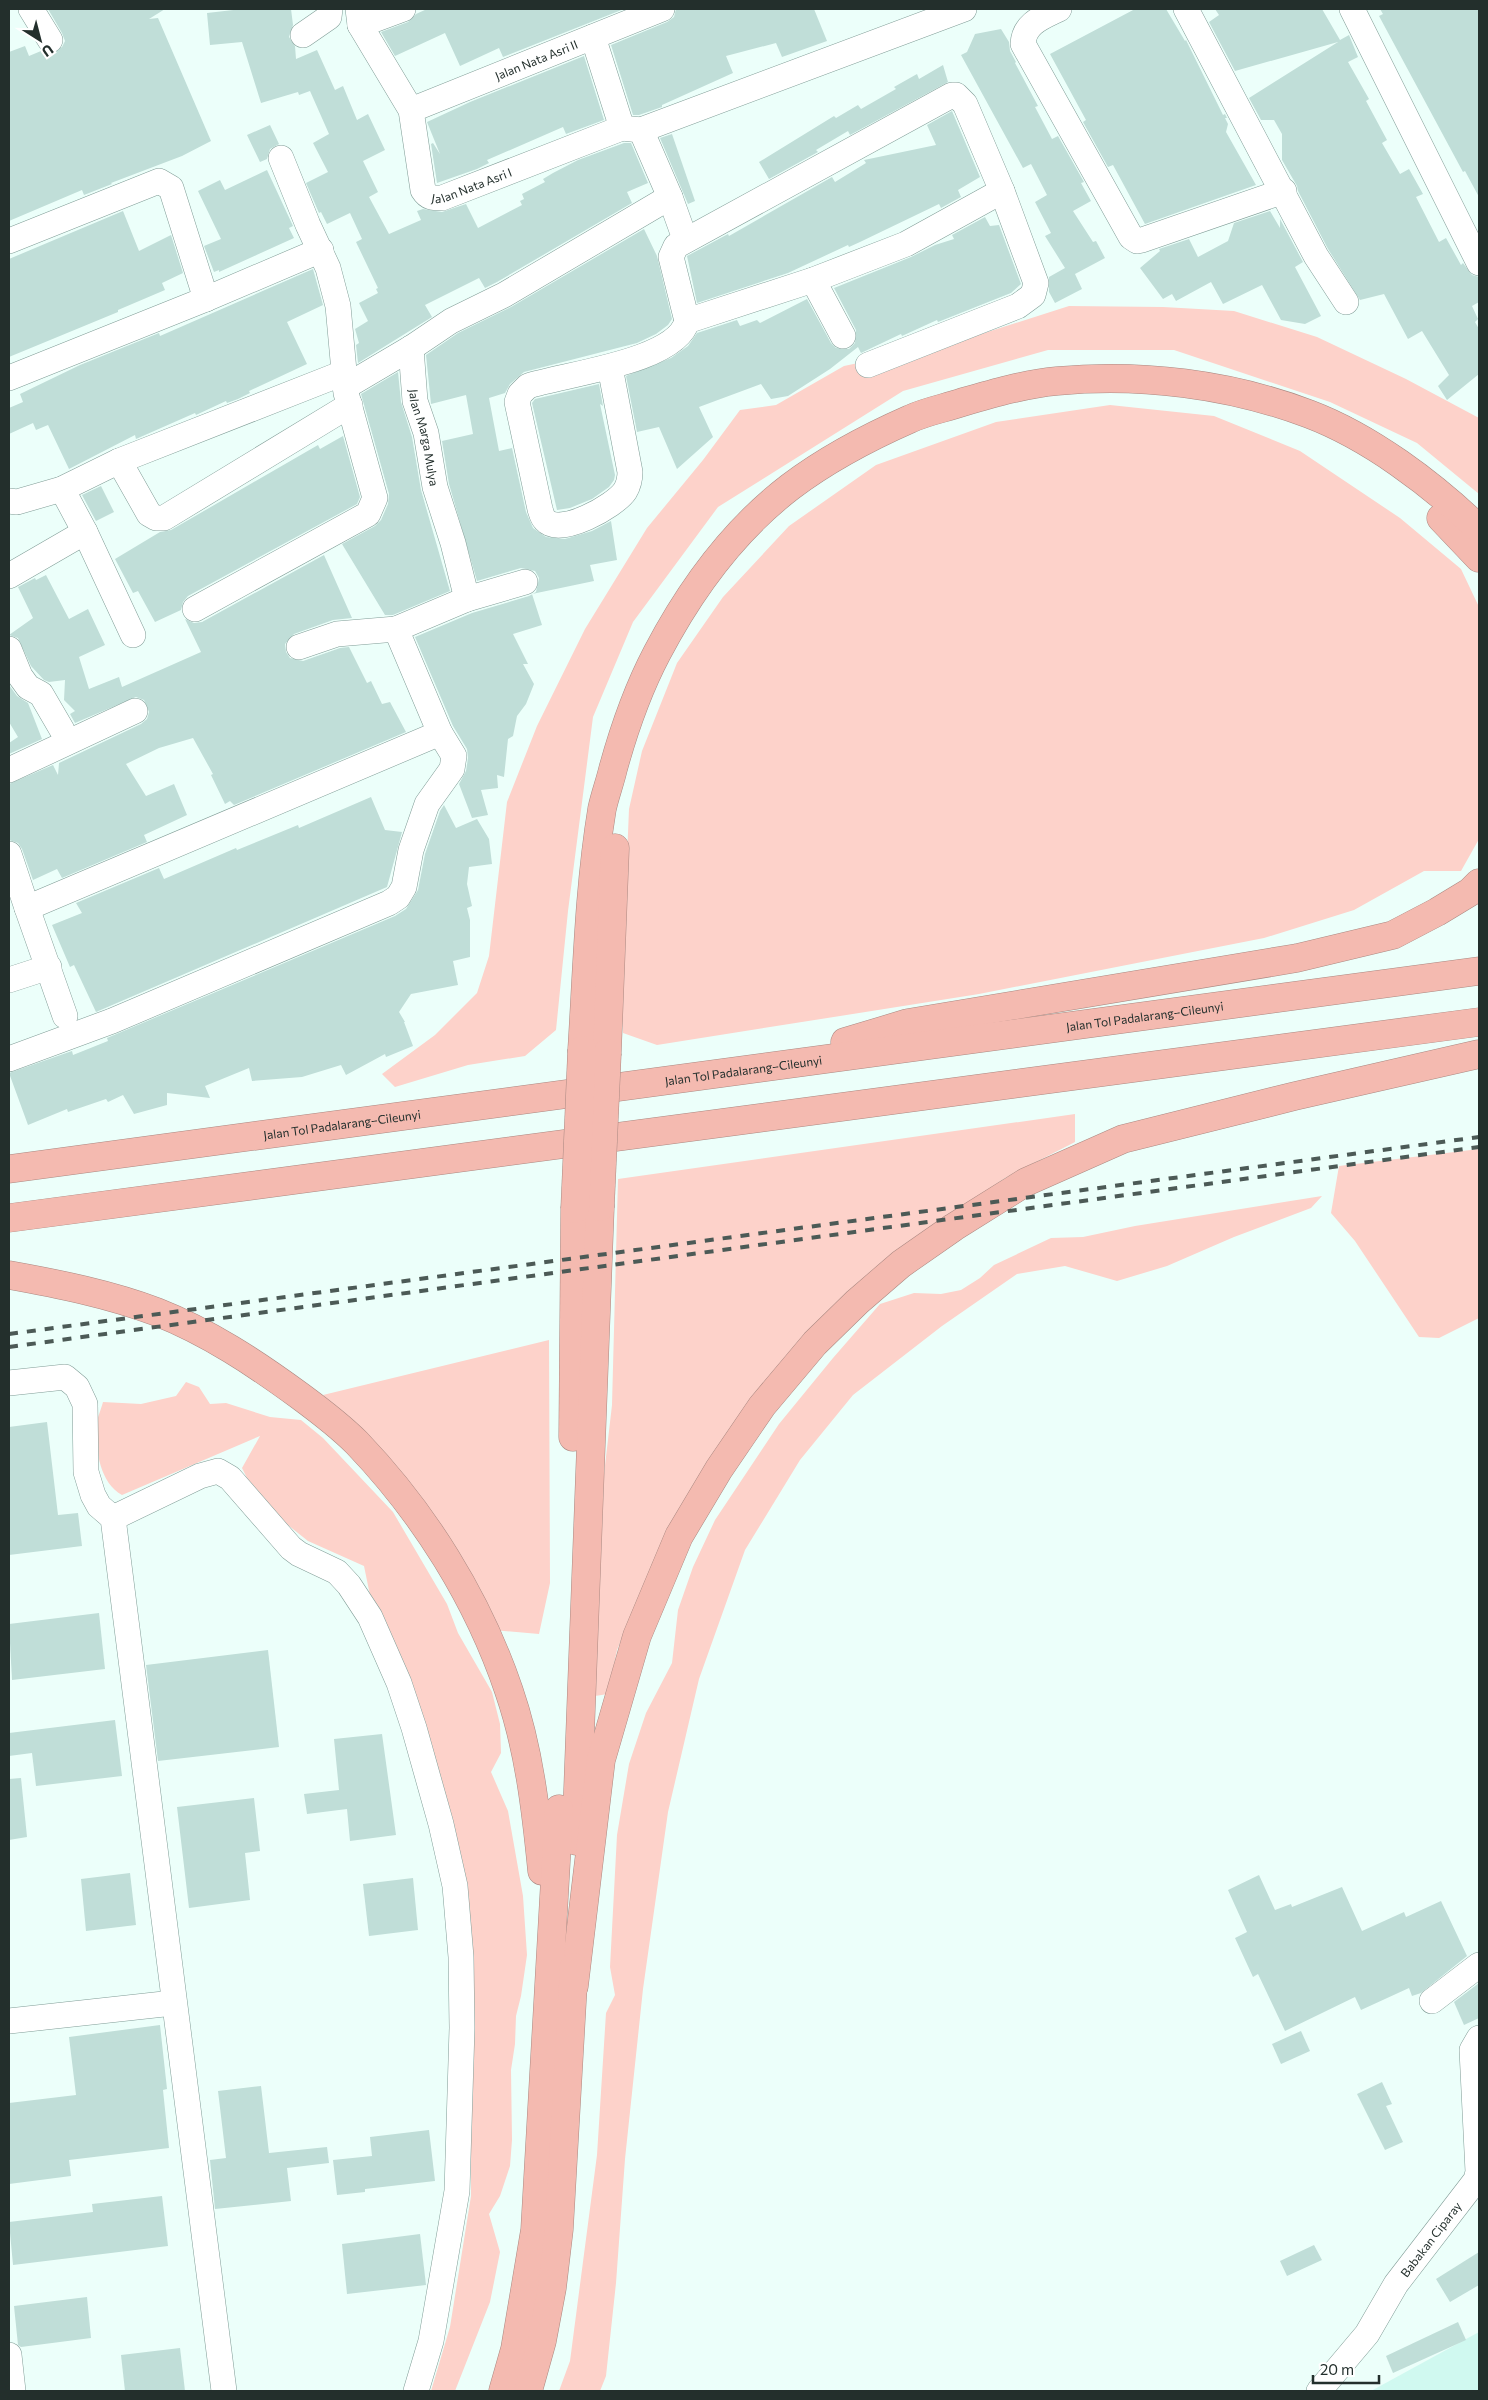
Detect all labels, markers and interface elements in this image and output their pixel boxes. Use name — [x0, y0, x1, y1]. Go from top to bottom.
north arrow — [15, 15, 65, 65]
street label: Jalan Nata Asri II — [493, 37, 580, 83]
text: U — [39, 41, 57, 61]
street label: Jalan Nata Asri I — [430, 165, 514, 206]
street label: Jalan Marga Mulya — [406, 389, 442, 487]
street label: Jalan Tol Padalarang–Cileunyi — [1065, 998, 1224, 1035]
street label: Jalan Tol Padalarang–Cileunyi — [664, 1053, 823, 1089]
street label: Jalan Tol Padalarang–Cileunyi — [262, 1107, 422, 1143]
street label: Babakan Ciparay — [1397, 2199, 1464, 2279]
scale bar — [1313, 2352, 1379, 2384]
text: 20 m — [1320, 2360, 1354, 2378]

